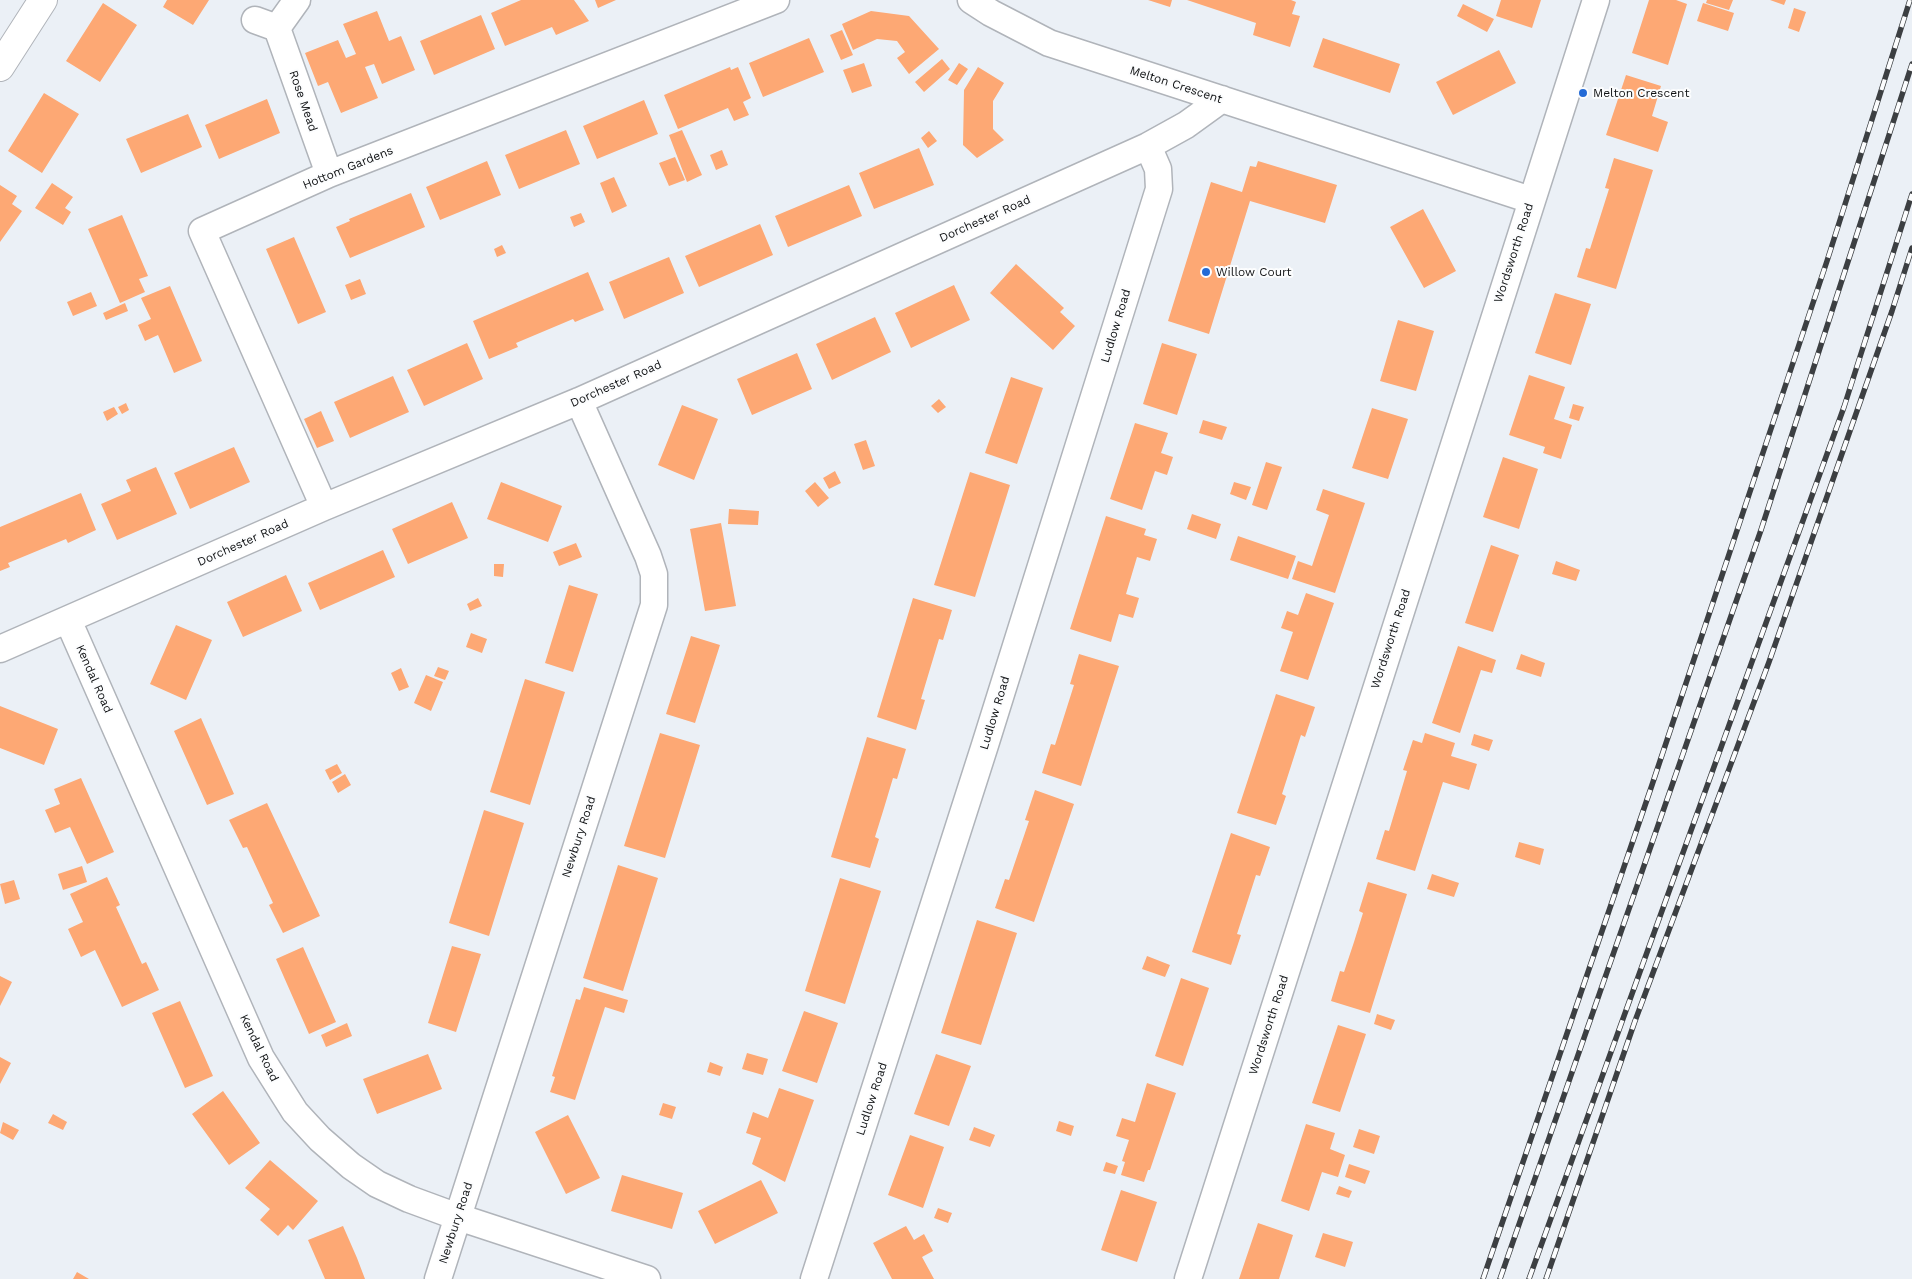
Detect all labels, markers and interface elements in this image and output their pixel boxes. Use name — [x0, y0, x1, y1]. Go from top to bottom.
street label: Melton Crescent — [1128, 63, 1224, 107]
street label: Rose Mead — [286, 69, 320, 133]
place label: Melton Crescent — [1593, 86, 1689, 100]
marker: Melton Crescent — [1577, 87, 1589, 99]
street label: Hottom Gardens — [301, 143, 395, 193]
street label: Dorchester Road — [937, 192, 1033, 246]
street label: Wordsworth Road — [1491, 201, 1537, 305]
place label: Willow Court — [1216, 265, 1292, 279]
marker: Willow Court — [1200, 266, 1212, 278]
street label: Ludlow Road — [1098, 288, 1134, 364]
street label: Dorchester Road — [568, 357, 664, 411]
street label: Dorchester Road — [195, 516, 291, 570]
street label: Wordsworth Road — [1368, 587, 1414, 691]
street label: Kendal Road — [73, 643, 115, 715]
street label: Ludlow Road — [977, 675, 1013, 751]
street label: Newbury Road — [559, 794, 599, 880]
street label: Wordsworth Road — [1246, 973, 1292, 1077]
street label: Kendal Road — [237, 1012, 281, 1084]
street label: Ludlow Road — [853, 1061, 891, 1137]
street label: Newbury Road — [436, 1180, 476, 1266]

